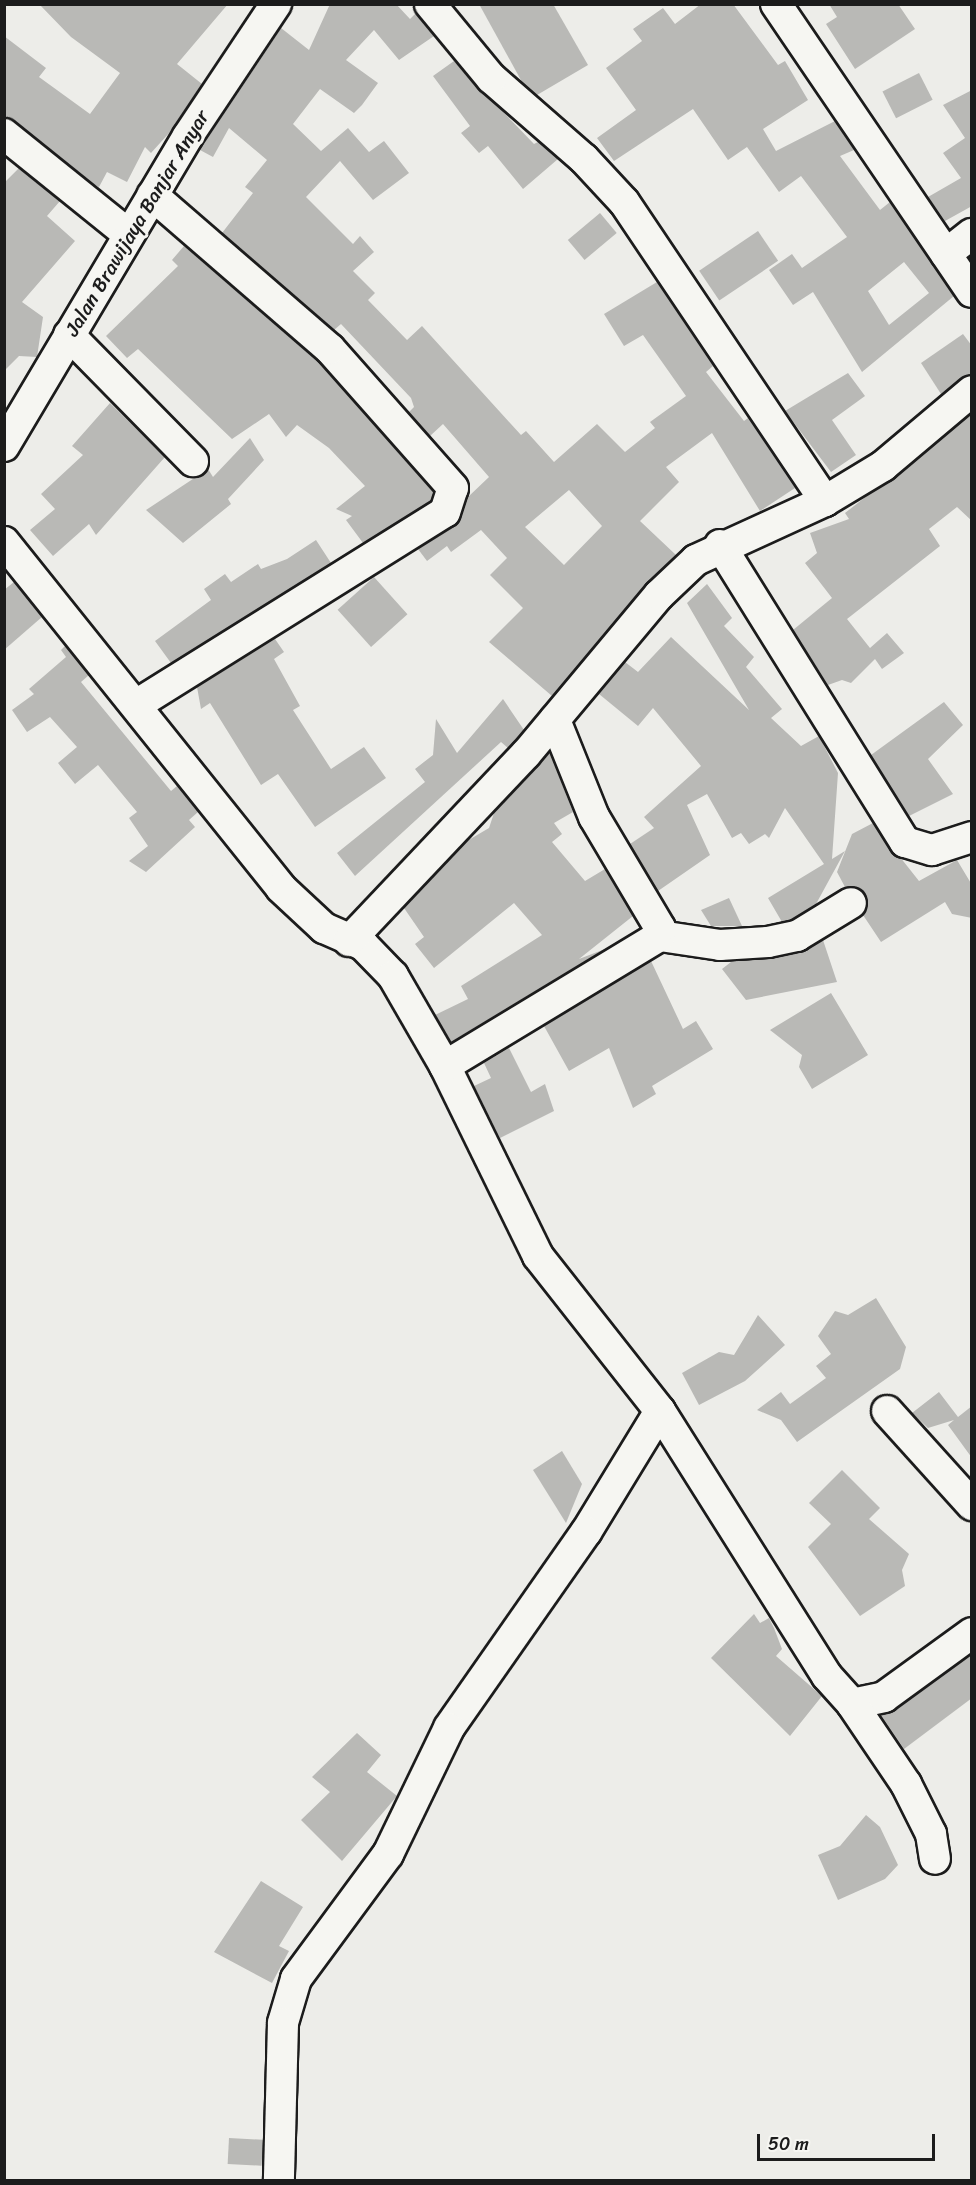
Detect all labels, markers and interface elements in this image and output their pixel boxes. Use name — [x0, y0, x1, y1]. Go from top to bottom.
street label: Jalan Brawijaya Banjar Anyar — [60, 106, 214, 340]
scale bar — [760, 2122, 938, 2160]
text: 50 m — [768, 2128, 809, 2160]

